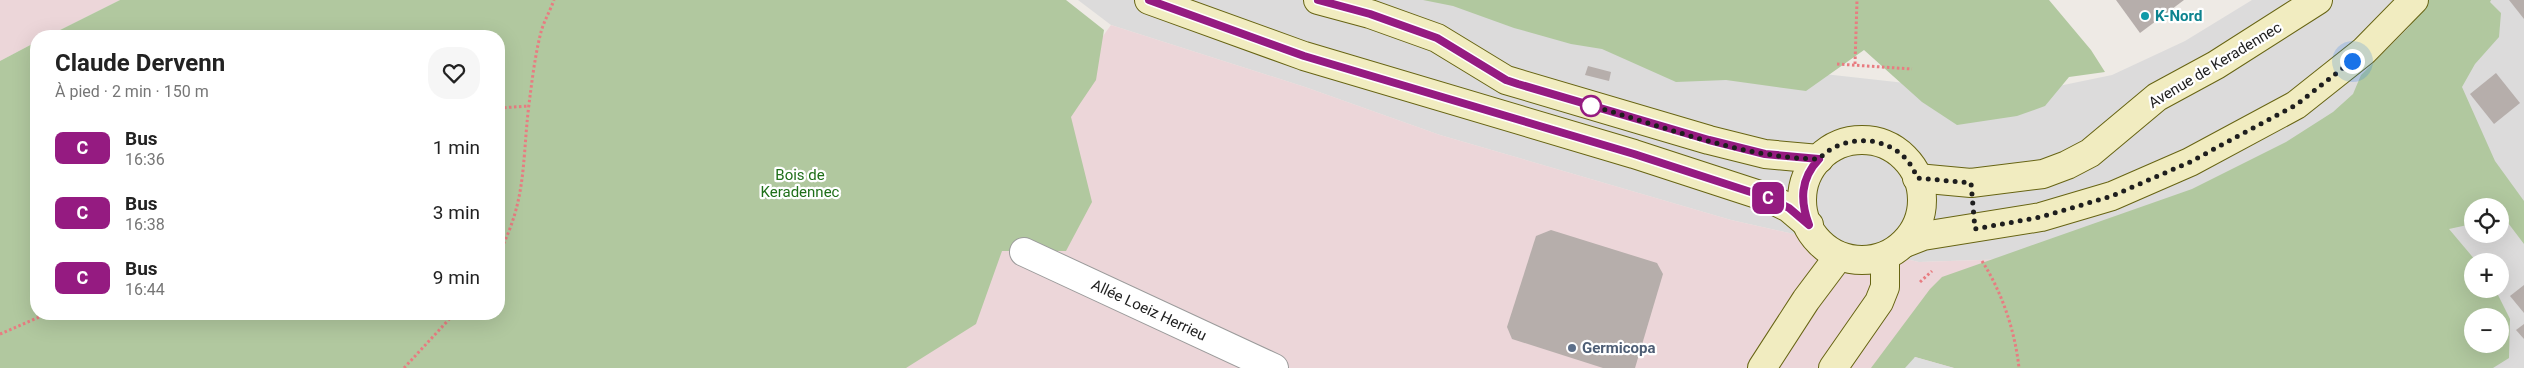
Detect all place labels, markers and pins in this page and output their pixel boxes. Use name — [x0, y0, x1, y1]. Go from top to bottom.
place label: K-Nord — [2155, 7, 2202, 25]
marker: K-Nord — [2139, 10, 2151, 22]
unlabelled marker — [1580, 95, 1602, 117]
place label: Germicopa — [1582, 339, 1656, 357]
marker: Germicopa — [1566, 342, 1578, 354]

